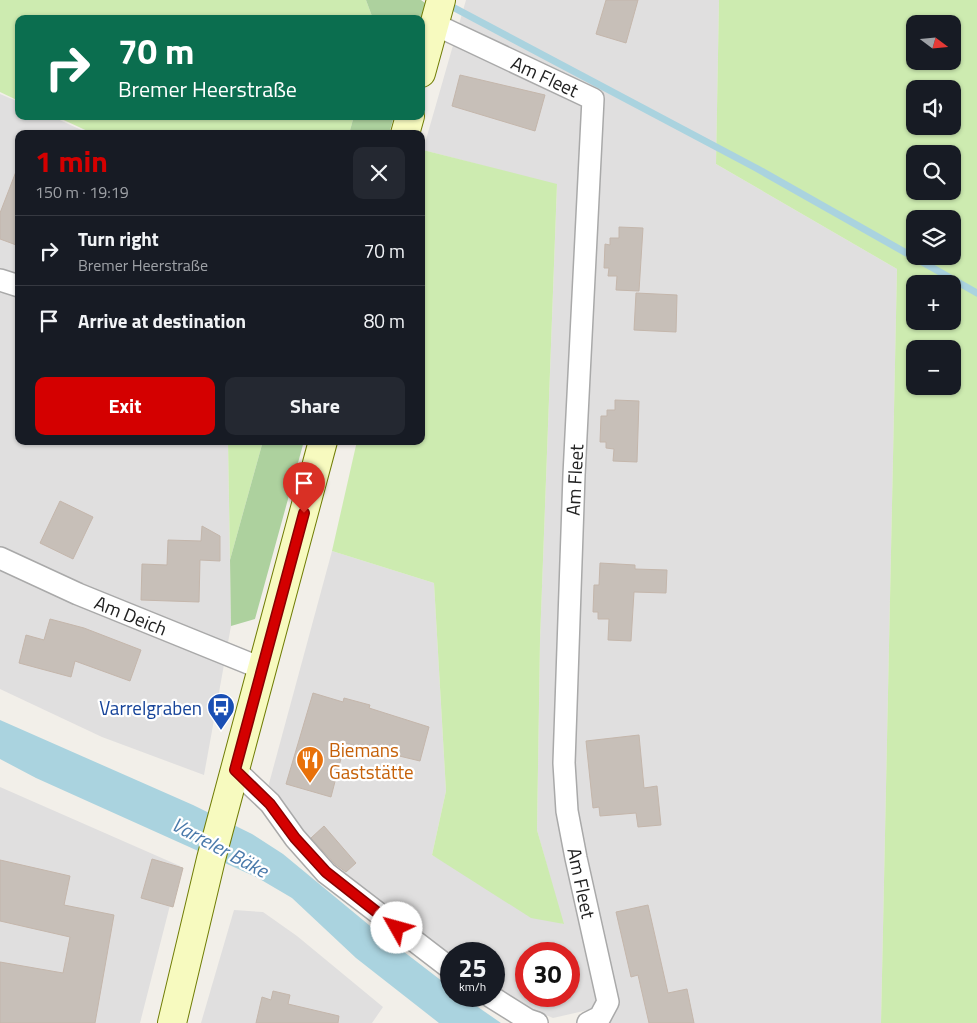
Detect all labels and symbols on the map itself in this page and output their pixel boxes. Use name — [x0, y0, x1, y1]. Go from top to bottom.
north arrow — [906, 15, 961, 70]
street label: Am Fleet — [506, 48, 584, 104]
street label: Am Fleet — [558, 443, 590, 516]
pin — [283, 462, 325, 513]
street label: Am Deich — [90, 587, 172, 643]
bus stop icon: Varrelgraben — [206, 692, 236, 731]
place label: Varrelgraben — [99, 693, 202, 722]
place label: Biemans Gaststätte — [329, 735, 414, 786]
restaurant icon: Biemans Gaststätte — [295, 745, 325, 784]
water label: Varreler Bäke — [166, 809, 275, 886]
street label: Am Fleet — [560, 845, 604, 921]
position arrow — [370, 901, 422, 953]
speed limit sign: 30 — [515, 942, 580, 1007]

